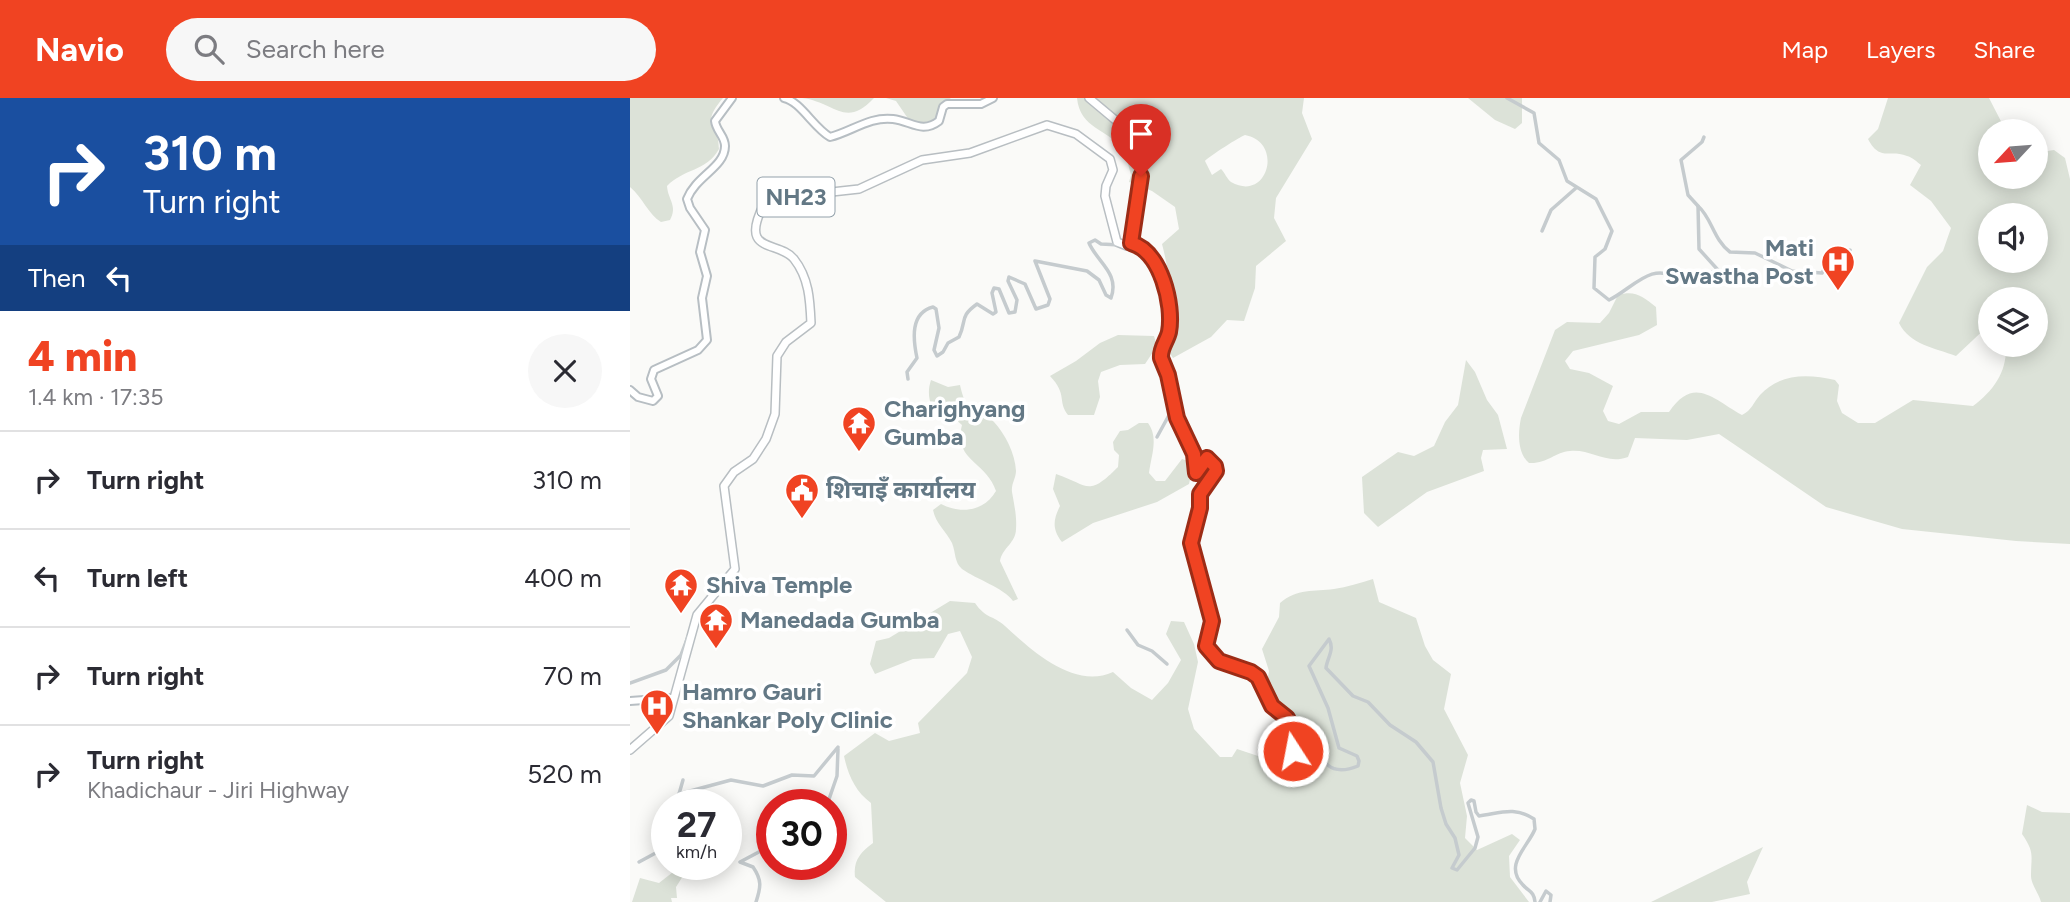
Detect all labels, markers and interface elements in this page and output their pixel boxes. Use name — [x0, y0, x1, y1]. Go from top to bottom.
search box — [166, 18, 656, 81]
text: Navio — [35, 30, 124, 69]
icon: search — [190, 30, 228, 68]
text: Search here — [246, 33, 385, 65]
text: Map — [1781, 35, 1828, 64]
text: Layers — [1866, 35, 1935, 64]
text: Share — [1973, 35, 2035, 64]
pin — [1111, 104, 1171, 176]
icon: arrive — [1122, 115, 1160, 153]
north arrow — [1978, 119, 2048, 189]
map controls — [1978, 119, 2048, 357]
text: 310 m — [143, 123, 277, 182]
icon: right — [28, 126, 119, 217]
road number: NH23 — [758, 178, 834, 216]
text: Turn right — [143, 183, 281, 221]
button: sound — [1978, 203, 2048, 273]
place label: Mati Swastha Post — [1665, 233, 1814, 290]
hospital icon: Mati Swastha Post — [1819, 243, 1857, 292]
icon: left — [100, 259, 138, 297]
text: Then — [28, 262, 86, 294]
button: layers — [1978, 287, 2048, 357]
text: 4 min — [28, 331, 137, 382]
button: close — [528, 334, 602, 408]
text: 1.4 km · 17:35 — [28, 383, 164, 411]
place label: Charighyang Gumba — [884, 394, 1025, 451]
temple icon: Charighyang Gumba — [840, 404, 878, 453]
icon: right — [28, 461, 66, 499]
text: Turn right — [87, 464, 204, 496]
text: 310 m — [532, 464, 602, 496]
public building icon: शिचाइँ कार्यालय — [783, 471, 821, 520]
place label: शिचाइँ कार्यालय — [826, 475, 976, 504]
icon: left — [28, 559, 66, 597]
text: Turn left — [87, 562, 188, 594]
text: 400 m — [524, 562, 602, 594]
temple icon: Shiva Temple — [662, 566, 700, 615]
place label: Shiva Temple — [706, 570, 852, 599]
temple icon: Manedada Gumba — [697, 601, 735, 650]
place label: Manedada Gumba — [740, 605, 940, 634]
icon: right — [28, 657, 66, 695]
text: Turn right — [87, 660, 204, 692]
text: 70 m — [543, 660, 602, 692]
place label: Hamro Gauri Shankar Poly Clinic — [682, 677, 893, 734]
hospital icon: Hamro Gauri Shankar Poly Clinic — [638, 687, 676, 736]
position arrow — [1256, 714, 1330, 788]
text: Turn right — [87, 744, 204, 776]
icon: right — [28, 755, 66, 793]
text: 520 m — [527, 758, 602, 790]
text: Khadichaur - Jiri Highway — [87, 776, 349, 804]
speed limit sign: 30 — [756, 789, 847, 880]
text: 27 — [677, 804, 716, 846]
text: km/h — [676, 841, 717, 863]

